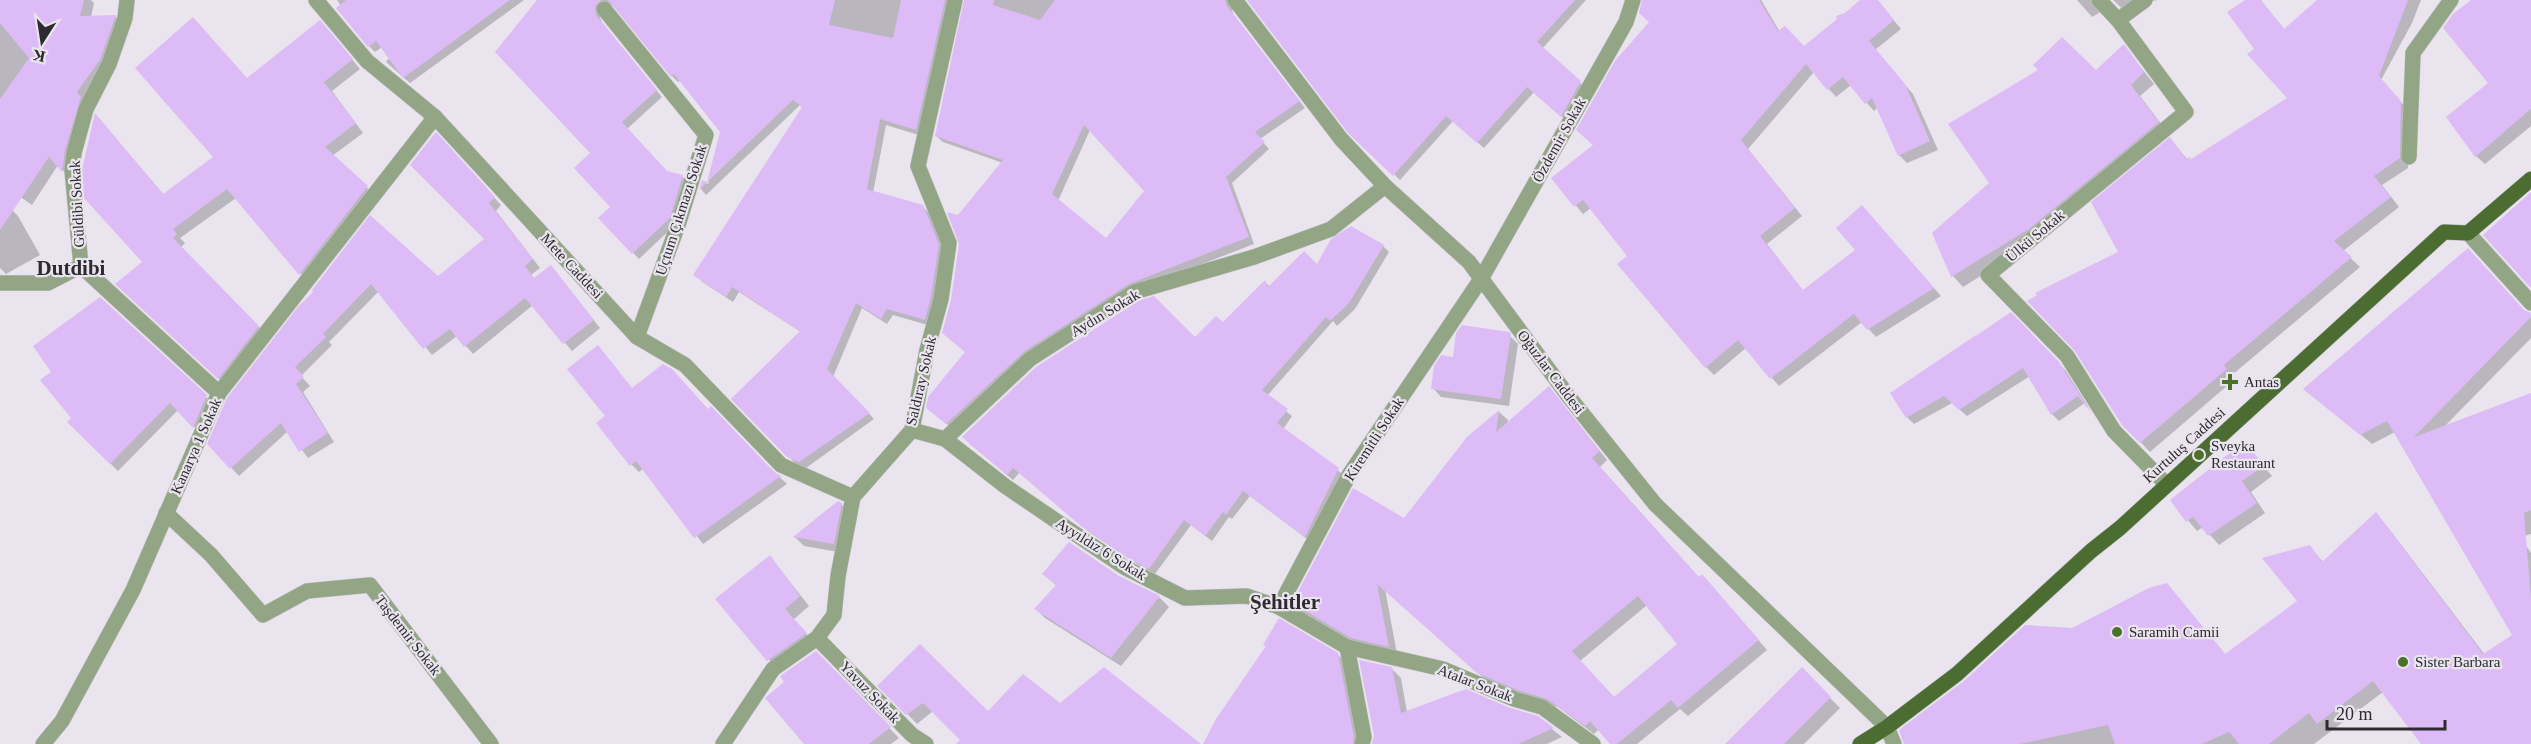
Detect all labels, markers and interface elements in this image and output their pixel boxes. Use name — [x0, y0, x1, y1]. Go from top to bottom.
north arrow — [12, 12, 72, 72]
text: K — [31, 46, 47, 66]
street label: Özdemir Sokak — [1529, 95, 1589, 185]
street label: Uçtum Çıkmazı Sokak — [652, 142, 710, 277]
street label: Güldibi Sokak — [67, 160, 87, 248]
street label: Ülkü Sokak — [2003, 207, 2068, 265]
street label: Mete Caddesi — [538, 230, 606, 302]
district label: Dutdibi — [37, 256, 106, 280]
street label: Aydın Sokak — [1068, 286, 1143, 340]
street label: Oğuzlar Caddesi — [1514, 327, 1588, 417]
street label: Saldıray Sokak — [903, 334, 939, 427]
marker: Antas — [2221, 373, 2239, 391]
place label: Antas — [2244, 374, 2279, 390]
street label: Kiremitli Sokak — [1341, 394, 1407, 484]
street label: Kanarya 1 Sokak — [168, 395, 225, 496]
street label: Kurtuluş Caddesi — [2140, 404, 2228, 486]
place label: Sveyka Restaurant — [2211, 438, 2276, 471]
marker: Sveyka Restaurant — [2192, 448, 2206, 462]
street label: Ayyıldız 6 Sokak — [1053, 515, 1150, 584]
district label: Şehitler — [1250, 590, 1320, 614]
street label: Taşdemir Sokak — [372, 592, 444, 678]
place label: Saramih Camii — [2129, 624, 2219, 640]
marker: Saramih Camii — [2110, 625, 2124, 639]
place label: Sister Barbara — [2415, 654, 2501, 670]
marker: Sister Barbara — [2396, 655, 2410, 669]
street label: Yavuz Sokak — [837, 658, 904, 726]
street label: Atalar Sokak — [1435, 661, 1515, 705]
scale bar — [2327, 693, 2446, 731]
text: 20 m — [2336, 704, 2373, 724]

